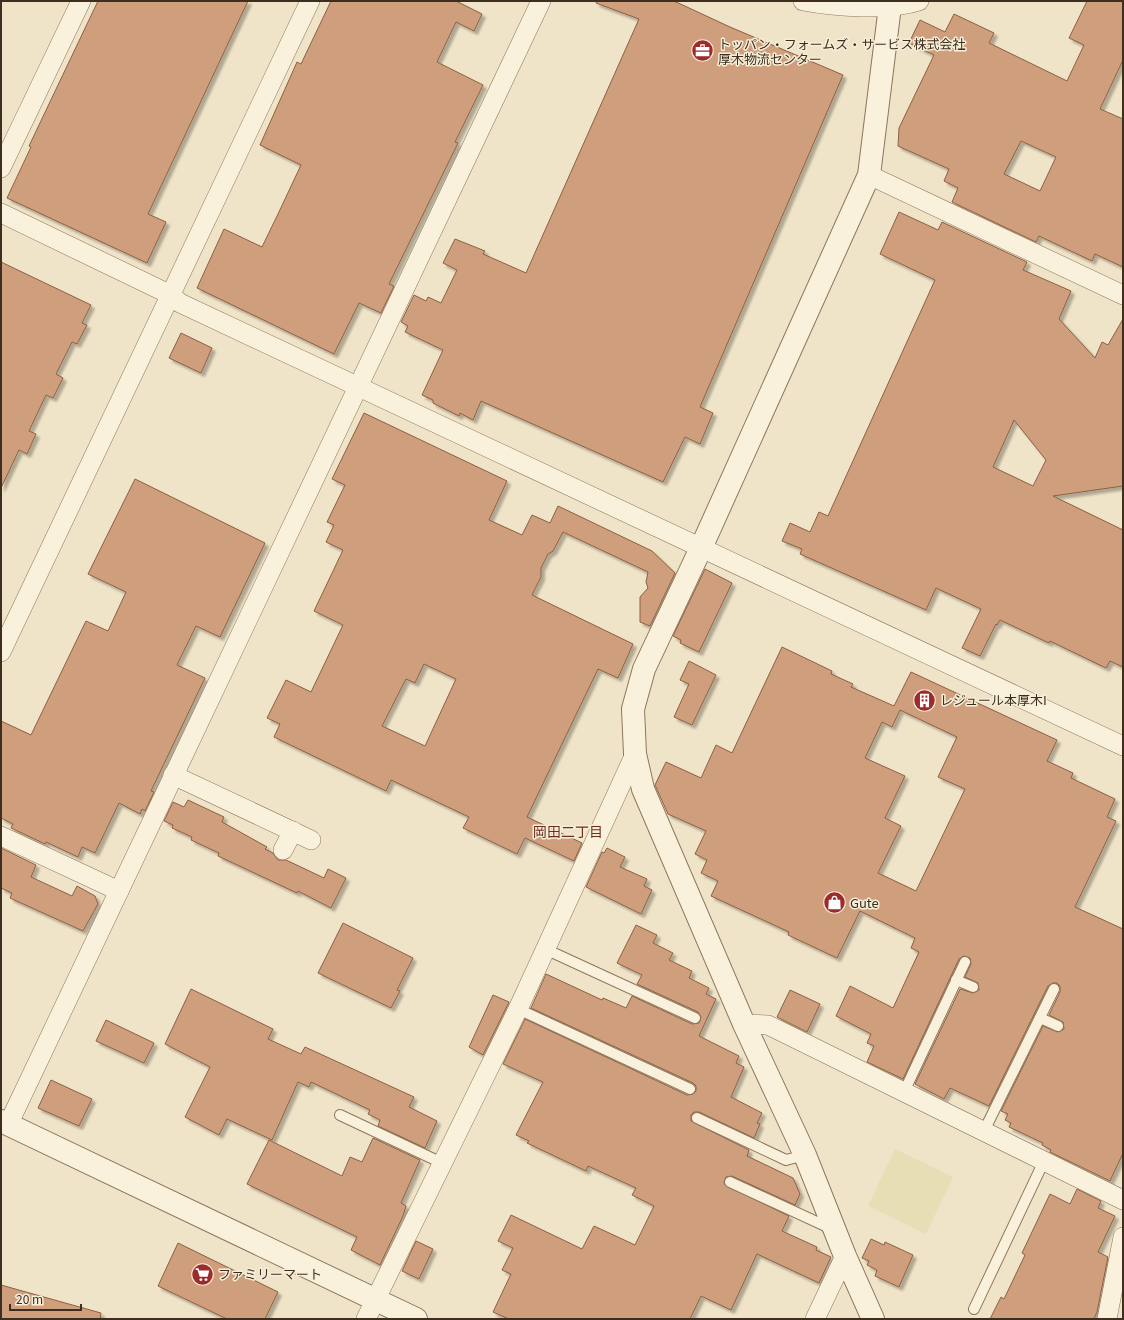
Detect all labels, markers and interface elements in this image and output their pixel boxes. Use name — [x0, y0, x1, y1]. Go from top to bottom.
place label: トッパン・フォームズ・サービス株式会社 厚木物流センター — [718, 34, 965, 68]
office icon: トッパン・フォームズ・サービス株式会社 厚木物流センター — [689, 38, 715, 64]
building icon: レジュール本厚木I — [911, 687, 937, 713]
place label: レジュール本厚木I — [940, 690, 1047, 709]
district label: 岡田二丁目 — [533, 821, 603, 841]
shop icon: Gute — [821, 890, 847, 916]
place label: Gute — [850, 893, 879, 912]
supermarket icon: ファミリーマート — [189, 1261, 215, 1287]
place label: ファミリーマート — [218, 1264, 322, 1283]
scale bar — [10, 1286, 81, 1312]
text: 20 m — [16, 1290, 43, 1307]

